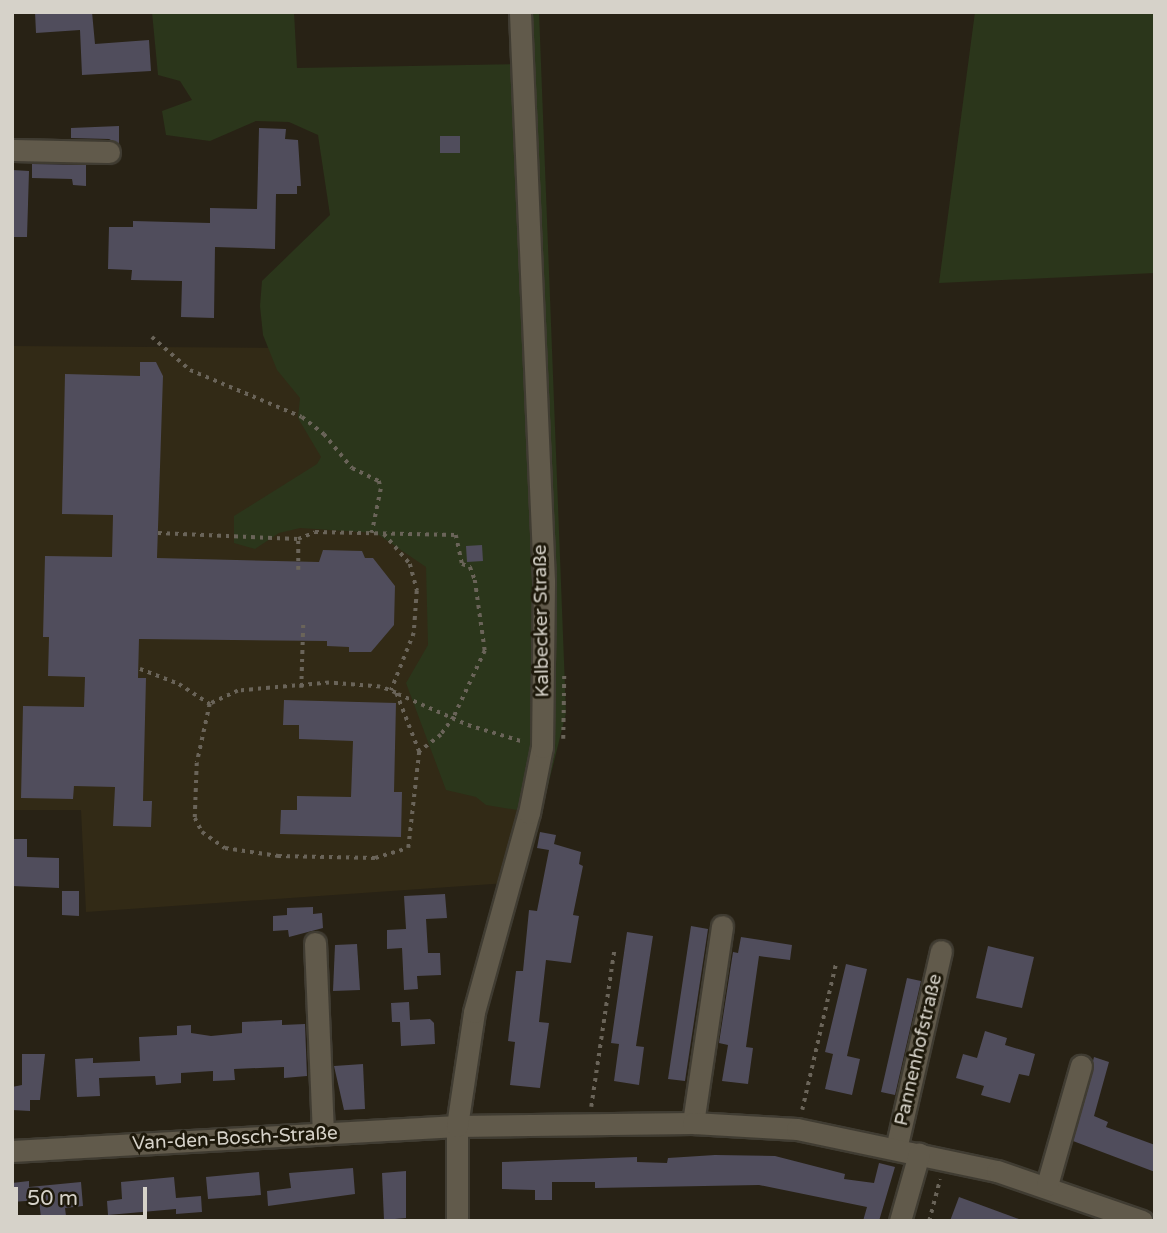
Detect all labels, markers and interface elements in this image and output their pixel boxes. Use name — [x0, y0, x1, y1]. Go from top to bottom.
street label: Kalbecker Straße — [529, 544, 555, 698]
street label: Pannenhofstraße — [890, 972, 948, 1128]
street label: Van-den-Bosch-Straße — [132, 1122, 338, 1156]
scale bar — [18, 1174, 150, 1218]
text: 50 m — [27, 1186, 78, 1211]

